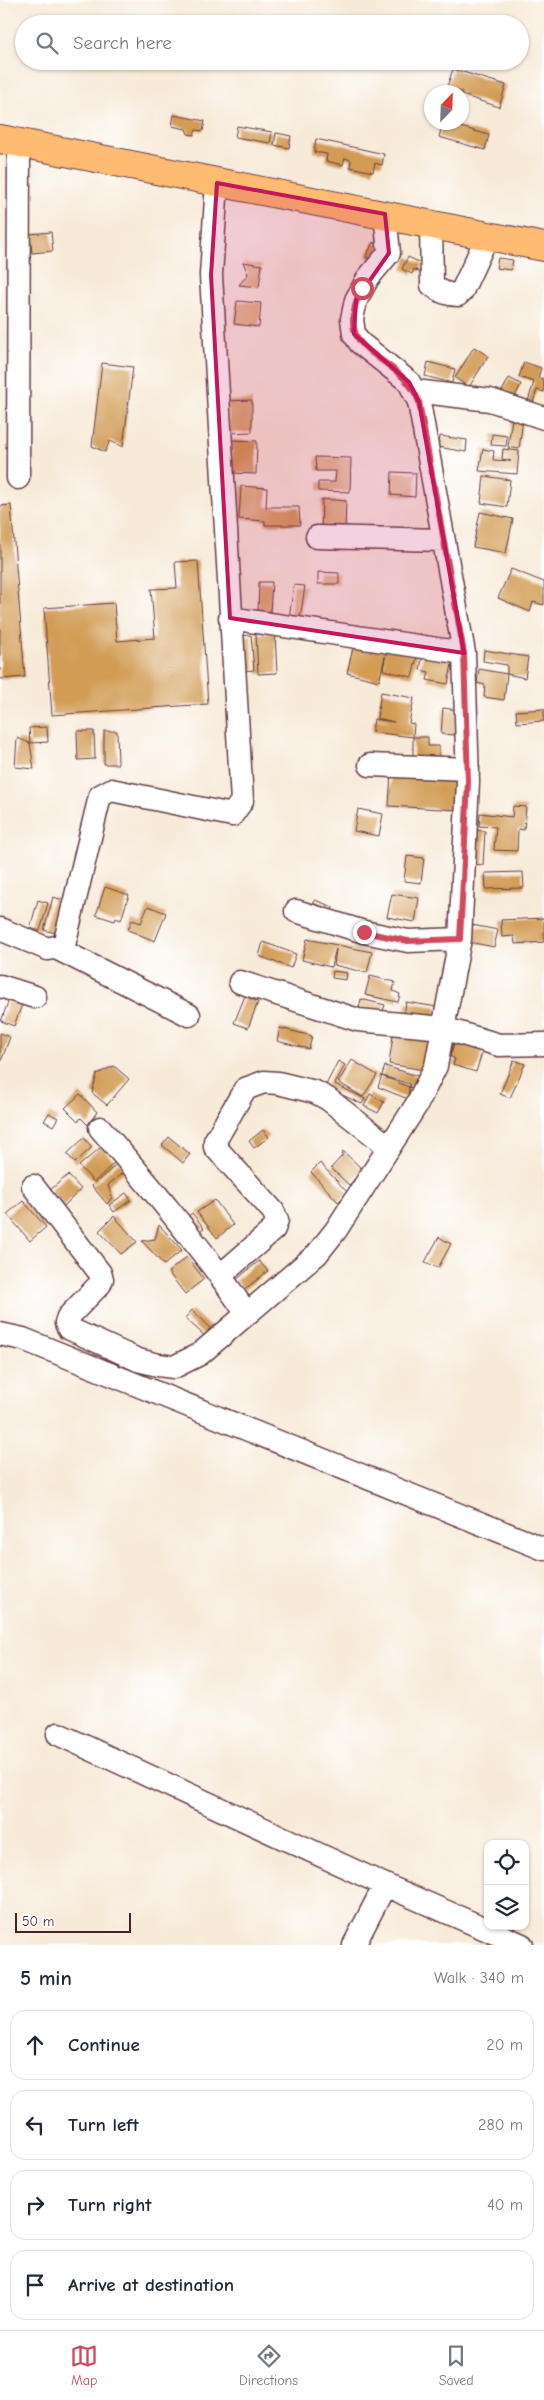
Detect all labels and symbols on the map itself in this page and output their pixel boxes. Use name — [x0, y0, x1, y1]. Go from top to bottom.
north arrow — [424, 85, 469, 130]
route start — [351, 277, 374, 300]
route end — [353, 921, 376, 944]
scale bar — [15, 1910, 131, 1933]

